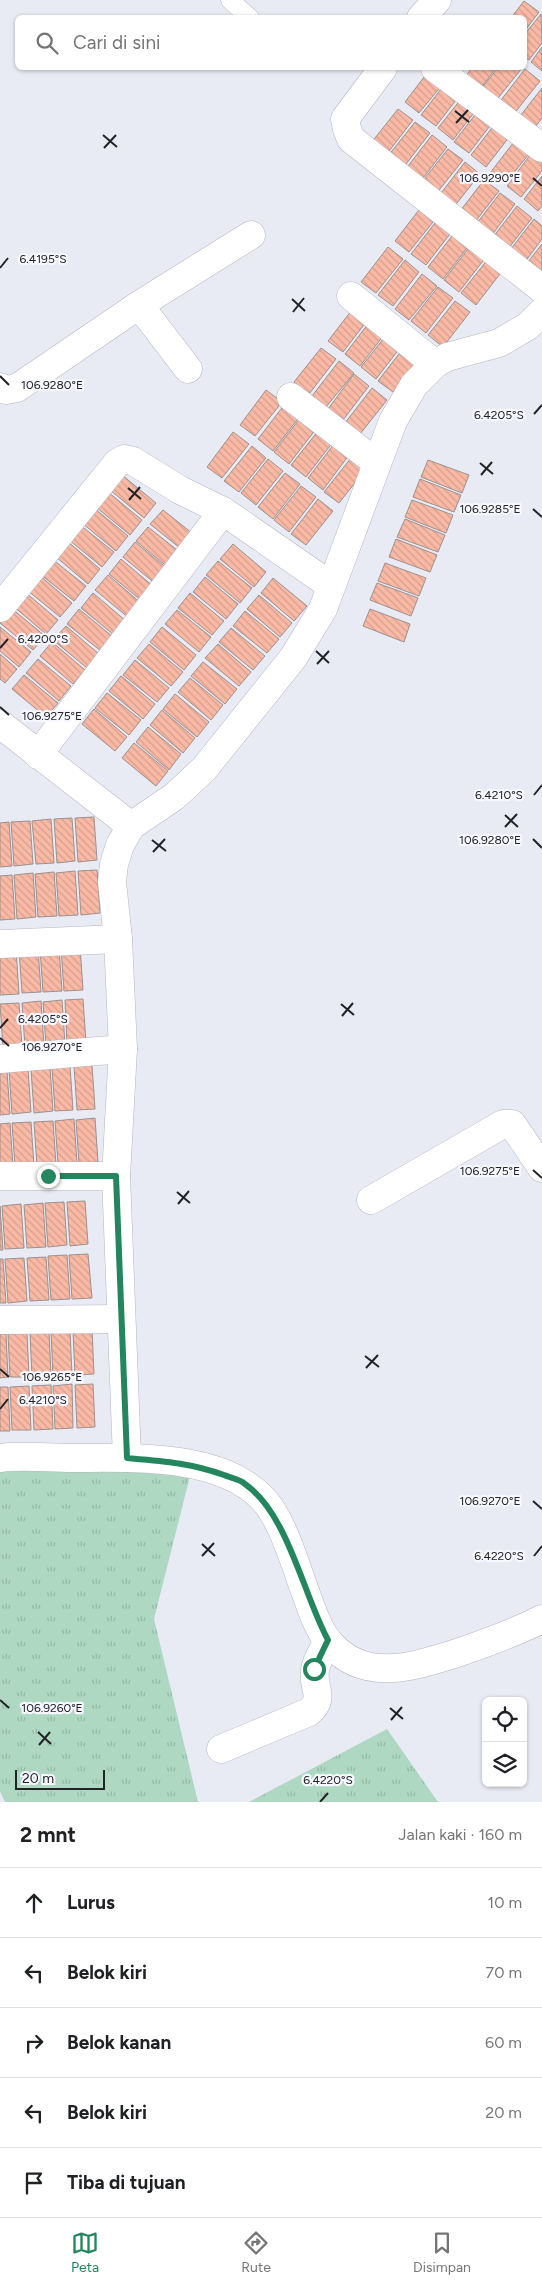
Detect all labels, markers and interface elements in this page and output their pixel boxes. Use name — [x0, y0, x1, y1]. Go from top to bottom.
search box — [15, 15, 527, 70]
icon: search — [33, 29, 61, 57]
text: Cari di sini — [73, 31, 160, 54]
text: 106.9290°E — [459, 171, 521, 185]
text: 6.4195°S — [19, 252, 67, 266]
text: 106.9280°E — [21, 378, 83, 392]
text: 6.4205°S — [474, 408, 524, 422]
text: 106.9285°E — [459, 502, 521, 516]
text: 6.4200°S — [18, 632, 68, 646]
text: 106.9275°E — [22, 709, 82, 723]
text: 6.4210°S — [475, 788, 523, 802]
text: 106.9280°E — [459, 833, 521, 847]
text: 6.4205°S — [18, 1012, 68, 1026]
text: 106.9270°E — [21, 1040, 83, 1054]
text: 106.9275°E — [460, 1164, 520, 1178]
route end — [37, 1165, 60, 1188]
text: 106.9265°E — [22, 1370, 82, 1384]
text: 6.4210°S — [19, 1393, 67, 1407]
text: 106.9270°E — [459, 1494, 521, 1508]
text: 6.4220°S — [474, 1549, 524, 1563]
route start — [303, 1658, 326, 1681]
map controls — [482, 1697, 527, 1787]
button: locate — [482, 1697, 527, 1742]
text: 106.9260°E — [21, 1701, 83, 1715]
button: layers — [482, 1742, 527, 1787]
scale bar — [15, 1767, 105, 1790]
text: 20 m — [22, 1770, 54, 1787]
text: 6.4220°S — [303, 1773, 353, 1787]
text: 2 mnt — [20, 1822, 76, 1847]
text: Jalan kaki · 160 m — [398, 1825, 522, 1844]
icon: ahead — [20, 1889, 48, 1917]
text: Lurus — [67, 1891, 115, 1914]
text: 10 m — [488, 1893, 522, 1912]
icon: left — [20, 1959, 48, 1987]
text: Belok kiri — [67, 1961, 147, 1984]
text: 70 m — [486, 1963, 522, 1982]
icon: right — [20, 2029, 48, 2057]
text: Belok kanan — [67, 2031, 171, 2054]
text: 60 m — [485, 2033, 522, 2052]
icon: left — [20, 2099, 48, 2127]
text: Belok kiri — [67, 2101, 147, 2124]
text: 20 m — [485, 2103, 522, 2122]
icon: arrive — [20, 2169, 48, 2197]
text: Tiba di tujuan — [67, 2171, 186, 2194]
tab: Peta — [71, 2229, 99, 2276]
tab: Rute — [241, 2229, 271, 2276]
tab: Disimpan — [413, 2229, 471, 2276]

